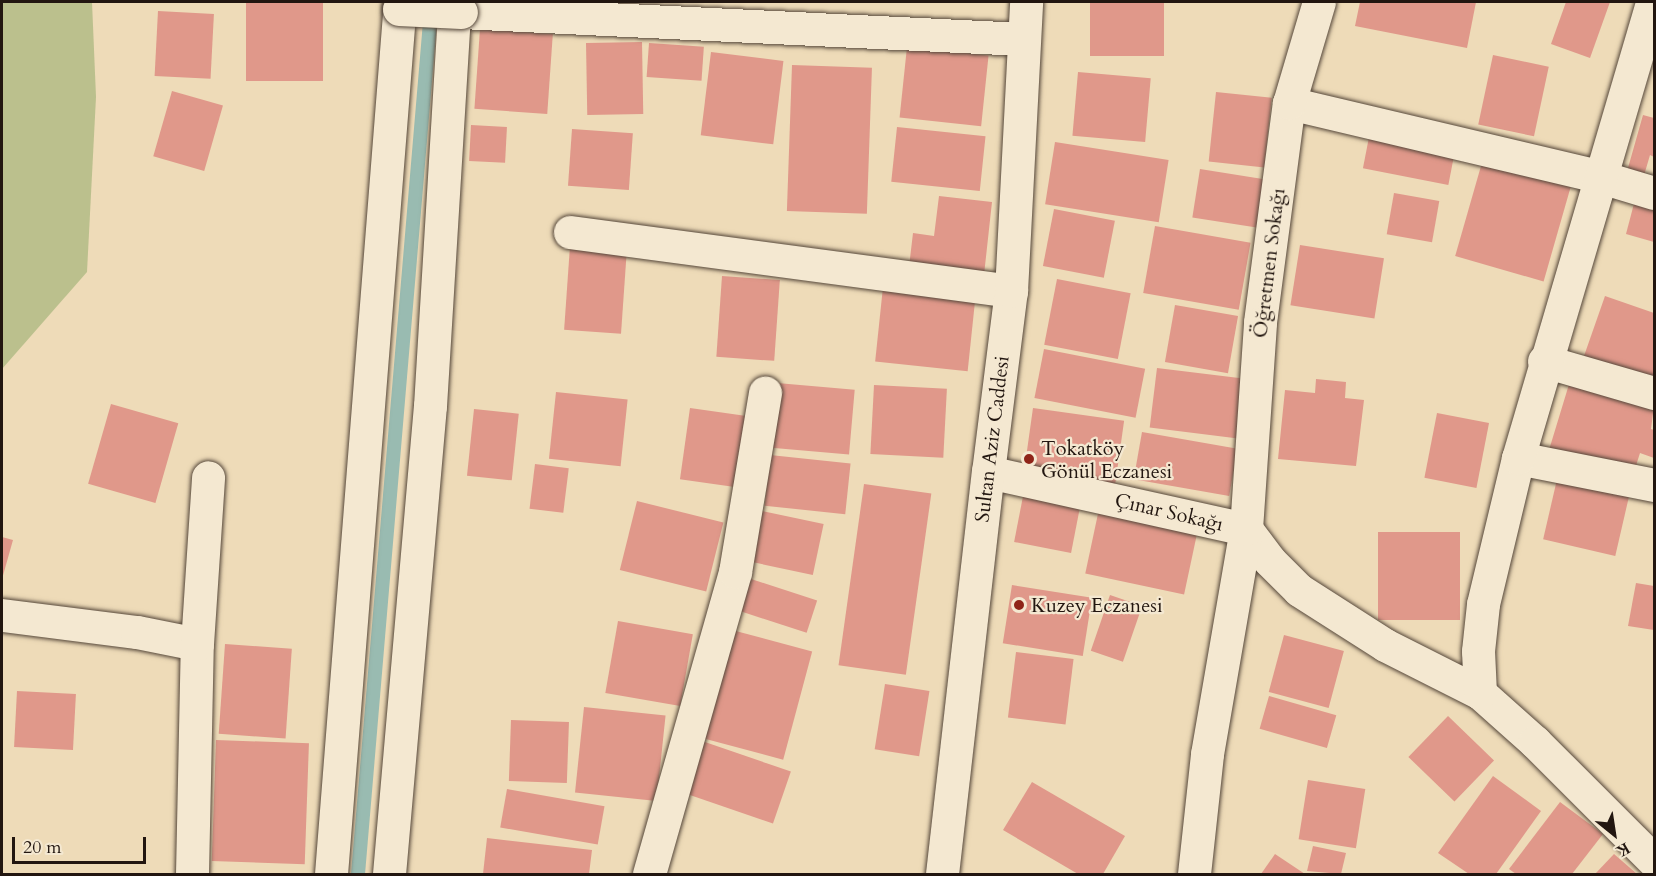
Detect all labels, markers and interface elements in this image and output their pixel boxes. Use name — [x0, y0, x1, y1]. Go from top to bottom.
street label: Öğretmen Sokağı — [1248, 187, 1290, 339]
street label: Sultan Aziz Caddesi — [970, 354, 1014, 524]
place label: Tokatköy Gönül Eczanesi — [1041, 436, 1172, 483]
marker: Tokatköy Gönül Eczanesi — [1022, 452, 1036, 466]
street label: Çınar Sokağı — [1112, 488, 1226, 536]
place label: Kuzey Eczanesi — [1031, 593, 1163, 617]
marker: Kuzey Eczanesi — [1012, 598, 1026, 612]
north arrow — [1584, 804, 1644, 864]
scale bar — [15, 825, 148, 863]
text: 20 m — [23, 835, 62, 860]
text: K — [1612, 837, 1634, 862]

